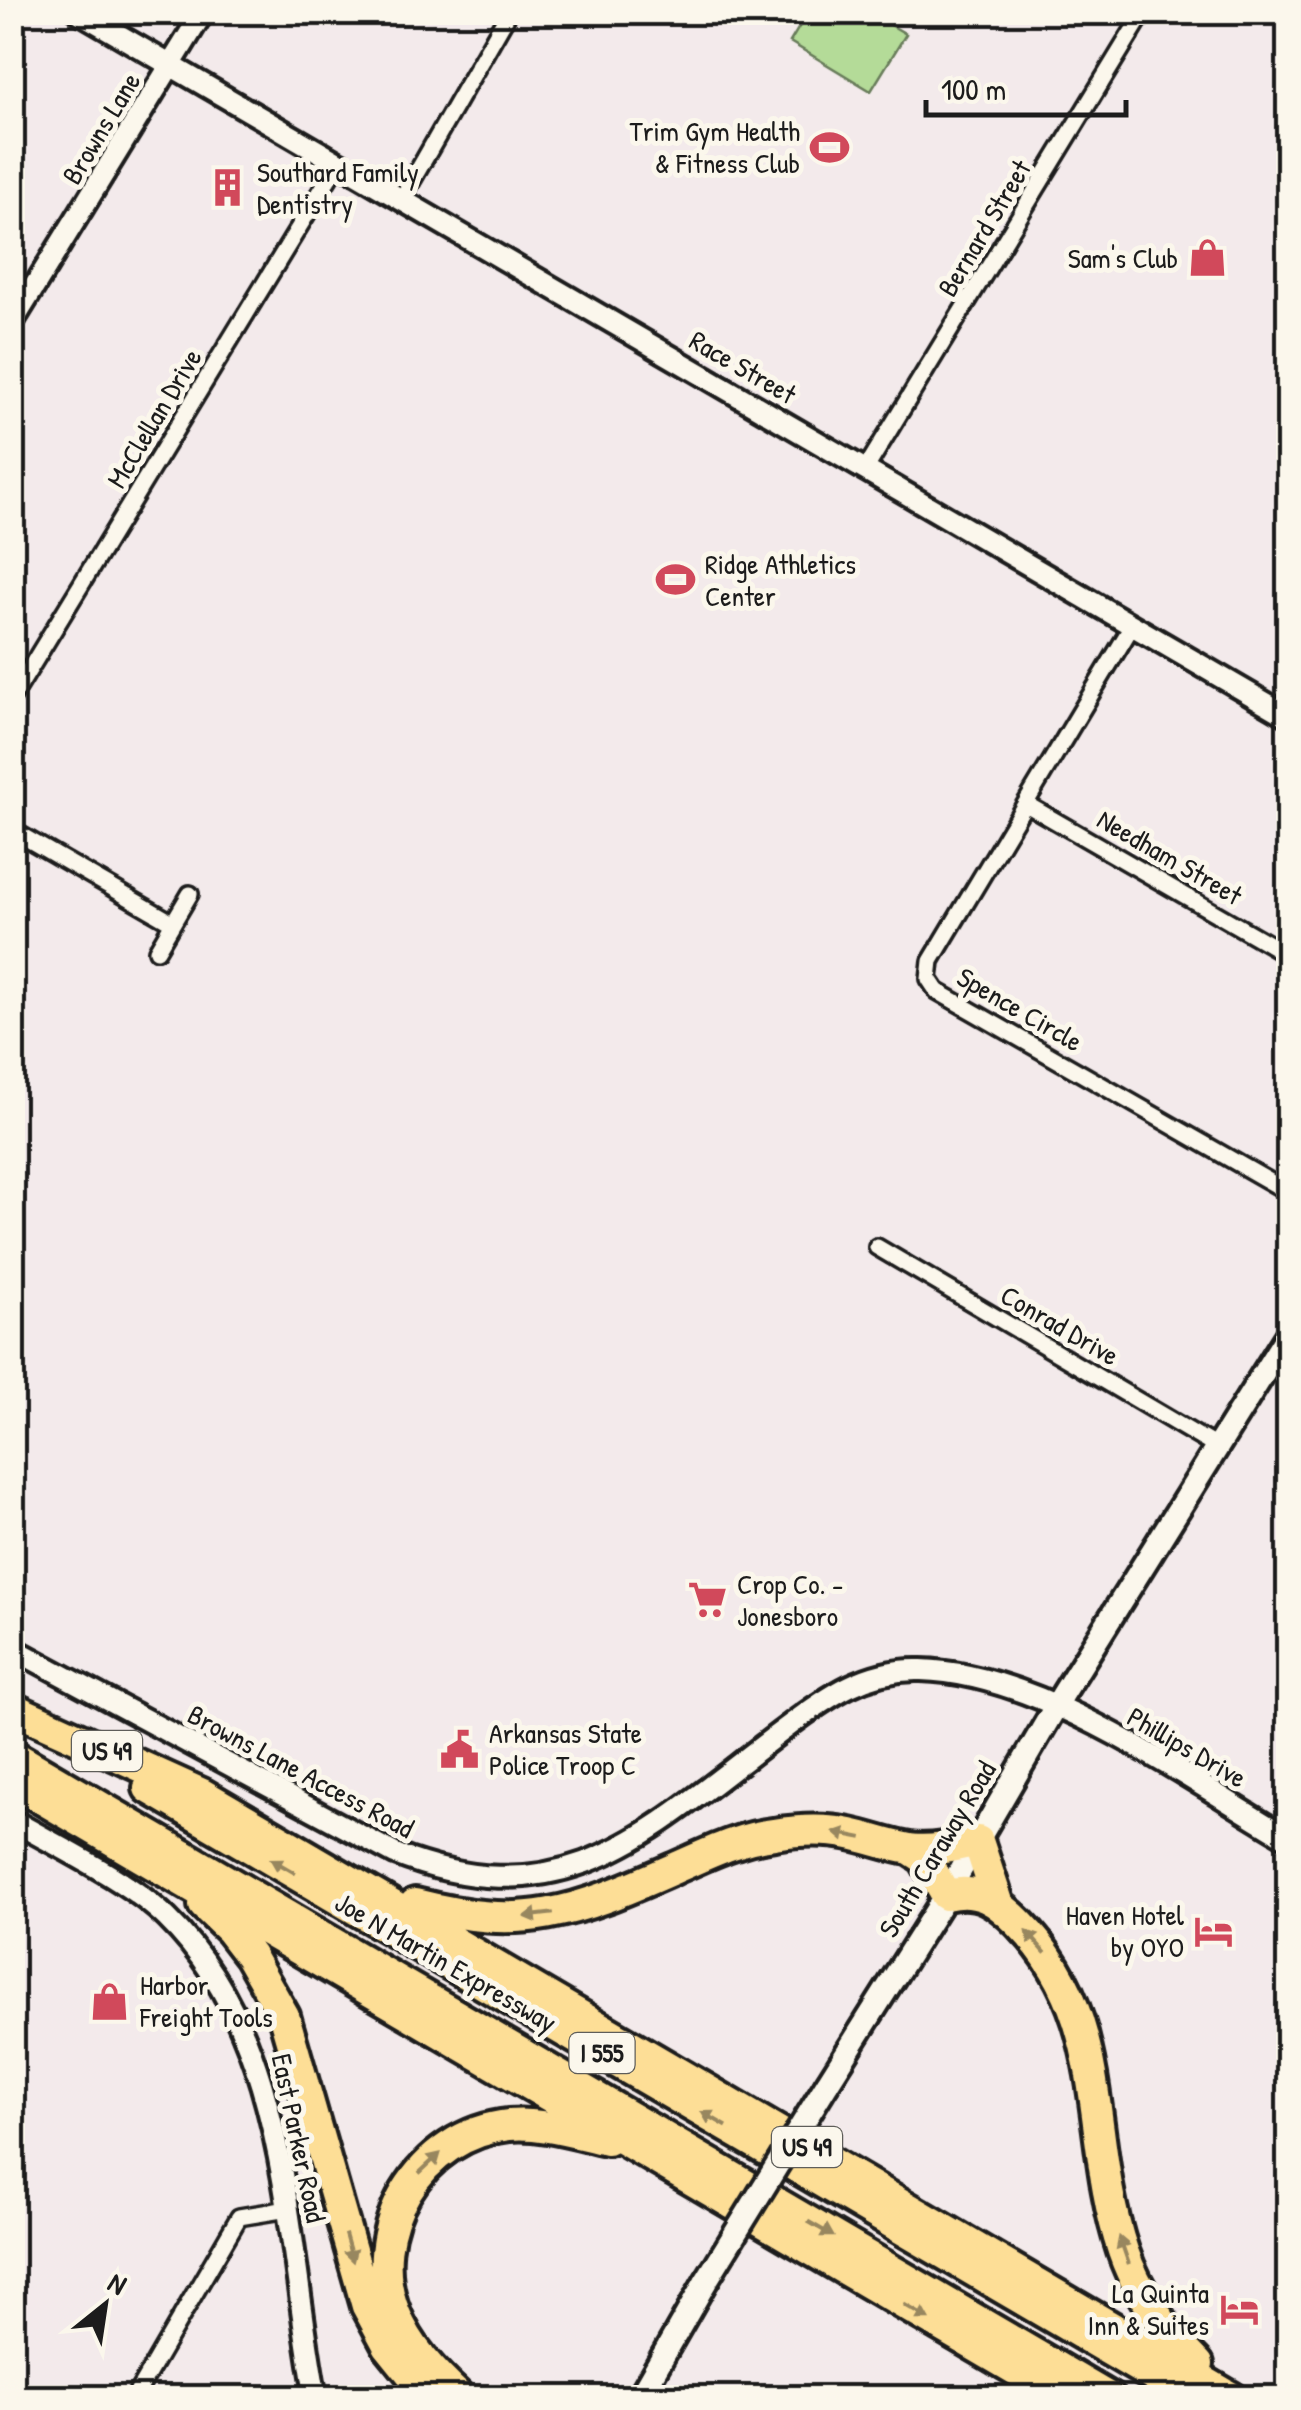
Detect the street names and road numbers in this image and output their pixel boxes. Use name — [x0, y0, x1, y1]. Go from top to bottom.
street label: Browns Lane — [53, 65, 149, 191]
street label: Bernard Street — [928, 152, 1040, 303]
street label: Race Street — [683, 321, 804, 413]
street label: McClellan Drive — [97, 341, 211, 495]
street label: Needham Street — [1091, 800, 1250, 914]
street label: Spence Circle — [950, 958, 1090, 1060]
street label: Conrad Drive — [994, 1276, 1126, 1374]
street label: Browns Lane Access Road — [181, 1695, 421, 1847]
street label: Phillips Drive — [1120, 1698, 1254, 1796]
road number: US 49 — [72, 1731, 142, 1771]
street label: South Caraway Road — [869, 1754, 1005, 1944]
street label: Joe N Martin Expressway — [328, 1883, 564, 2041]
road number: I 555 — [570, 2033, 634, 2073]
street label: East Parker Road — [263, 2050, 335, 2226]
road number: US 49 — [772, 2127, 842, 2167]

